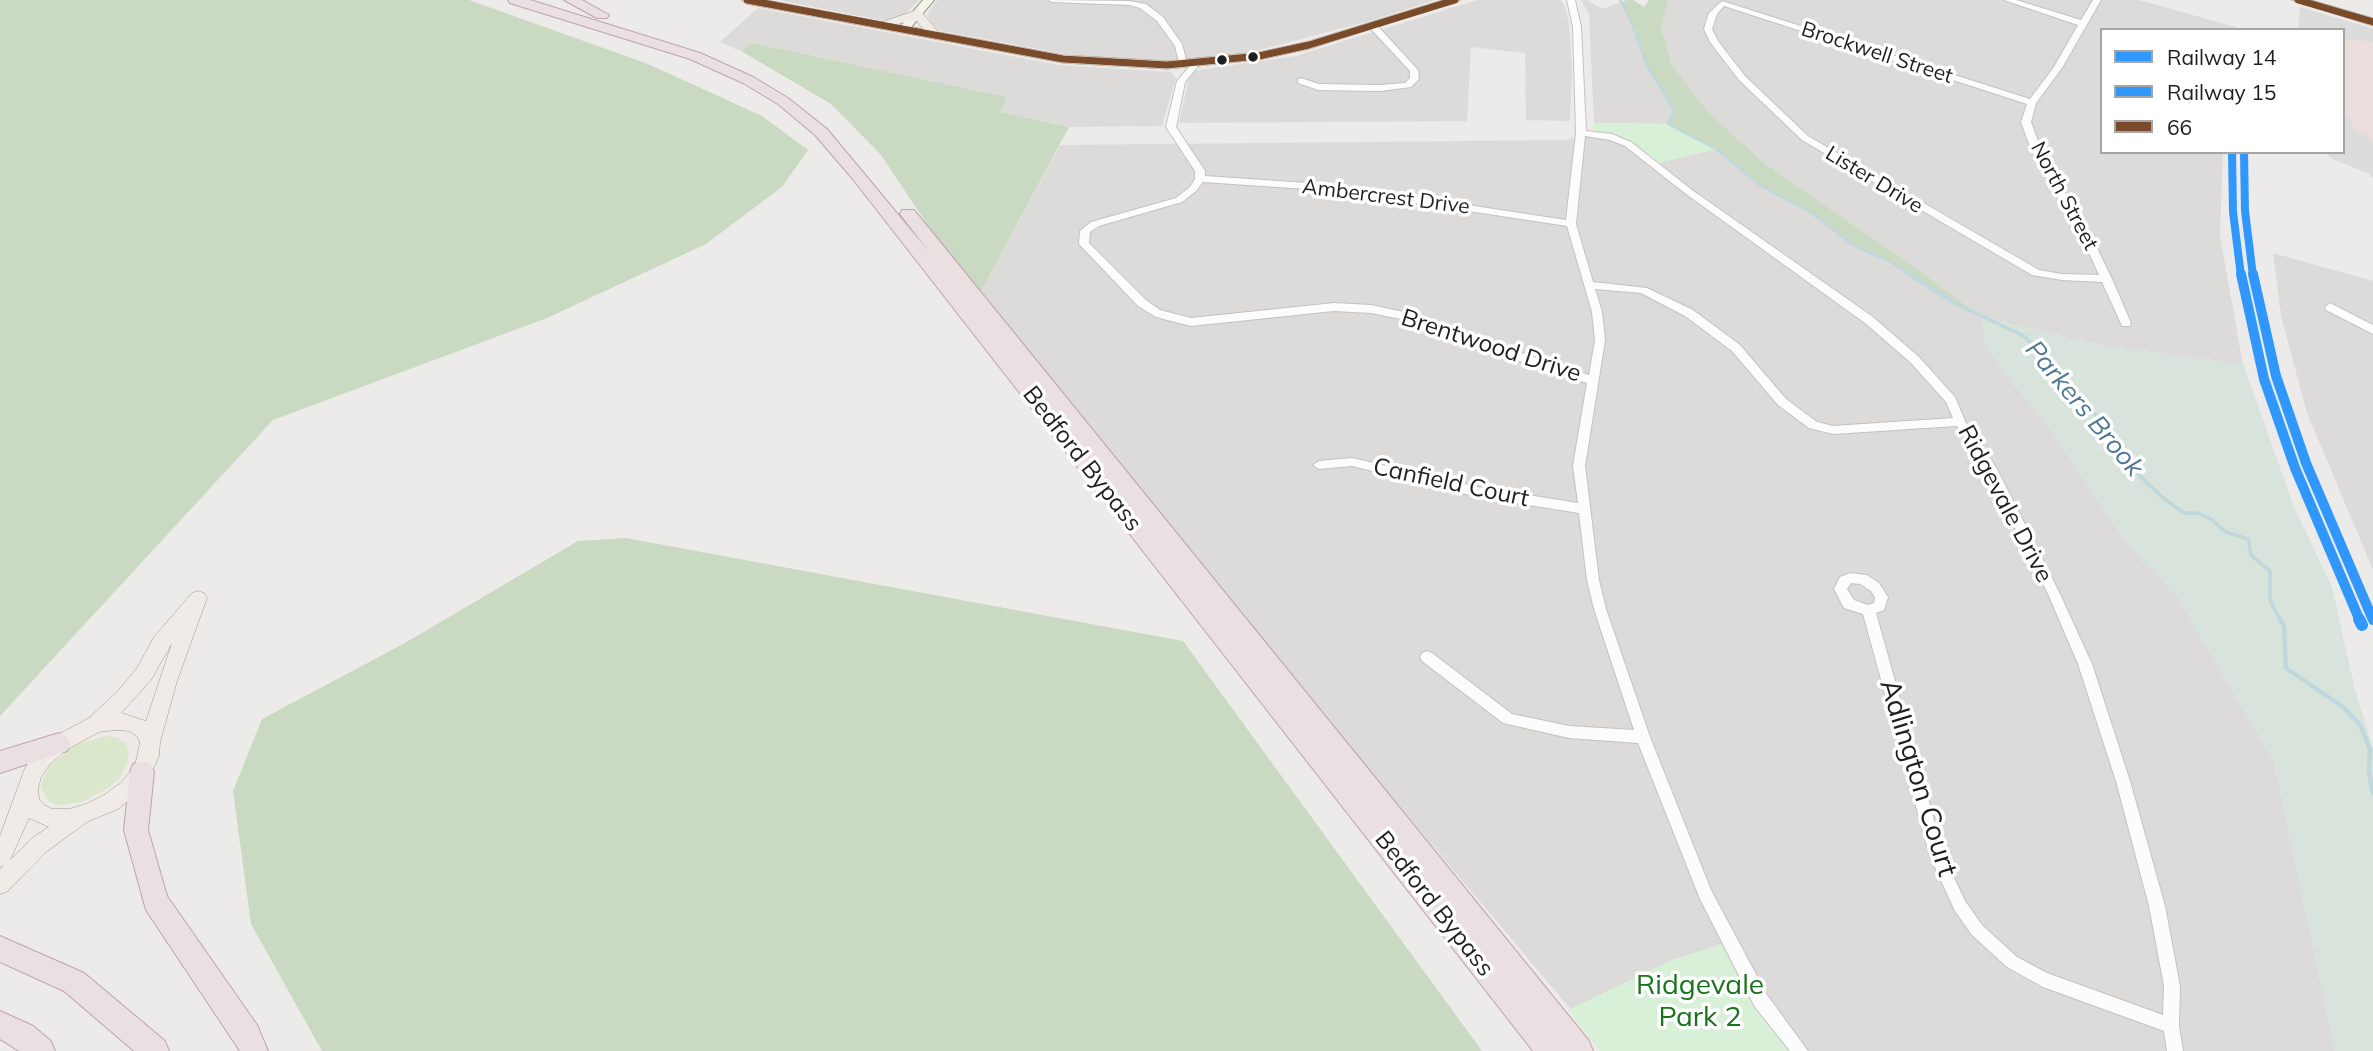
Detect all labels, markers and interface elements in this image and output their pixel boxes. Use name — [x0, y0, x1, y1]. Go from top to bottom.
street label: Brockwell Street — [1798, 17, 1956, 89]
legend — [2100, 28, 2345, 154]
text: Railway 14 — [2167, 44, 2276, 70]
unlabelled marker — [1246, 50, 1260, 64]
unlabelled marker — [1215, 53, 1229, 67]
text: Railway 15 — [2167, 79, 2276, 105]
text: 66 — [2167, 114, 2192, 140]
street label: North Street — [2025, 138, 2103, 254]
street label: Lister Drive — [1821, 141, 1927, 219]
street label: Ambercrest Drive — [1301, 174, 1471, 220]
street label: Brentwood Drive — [1397, 303, 1585, 389]
water label: Parkers Brook — [2018, 335, 2150, 483]
street label: Bedford Bypass — [1016, 381, 1148, 537]
street label: Ridgevale Drive — [1951, 420, 2059, 588]
street label: Canfield Court — [1370, 452, 1532, 514]
street label: Adlington Court — [1872, 675, 1964, 881]
street label: Bedford Bypass — [1368, 826, 1500, 982]
park label: Ridgevale Park 2 — [1636, 969, 1764, 1035]

